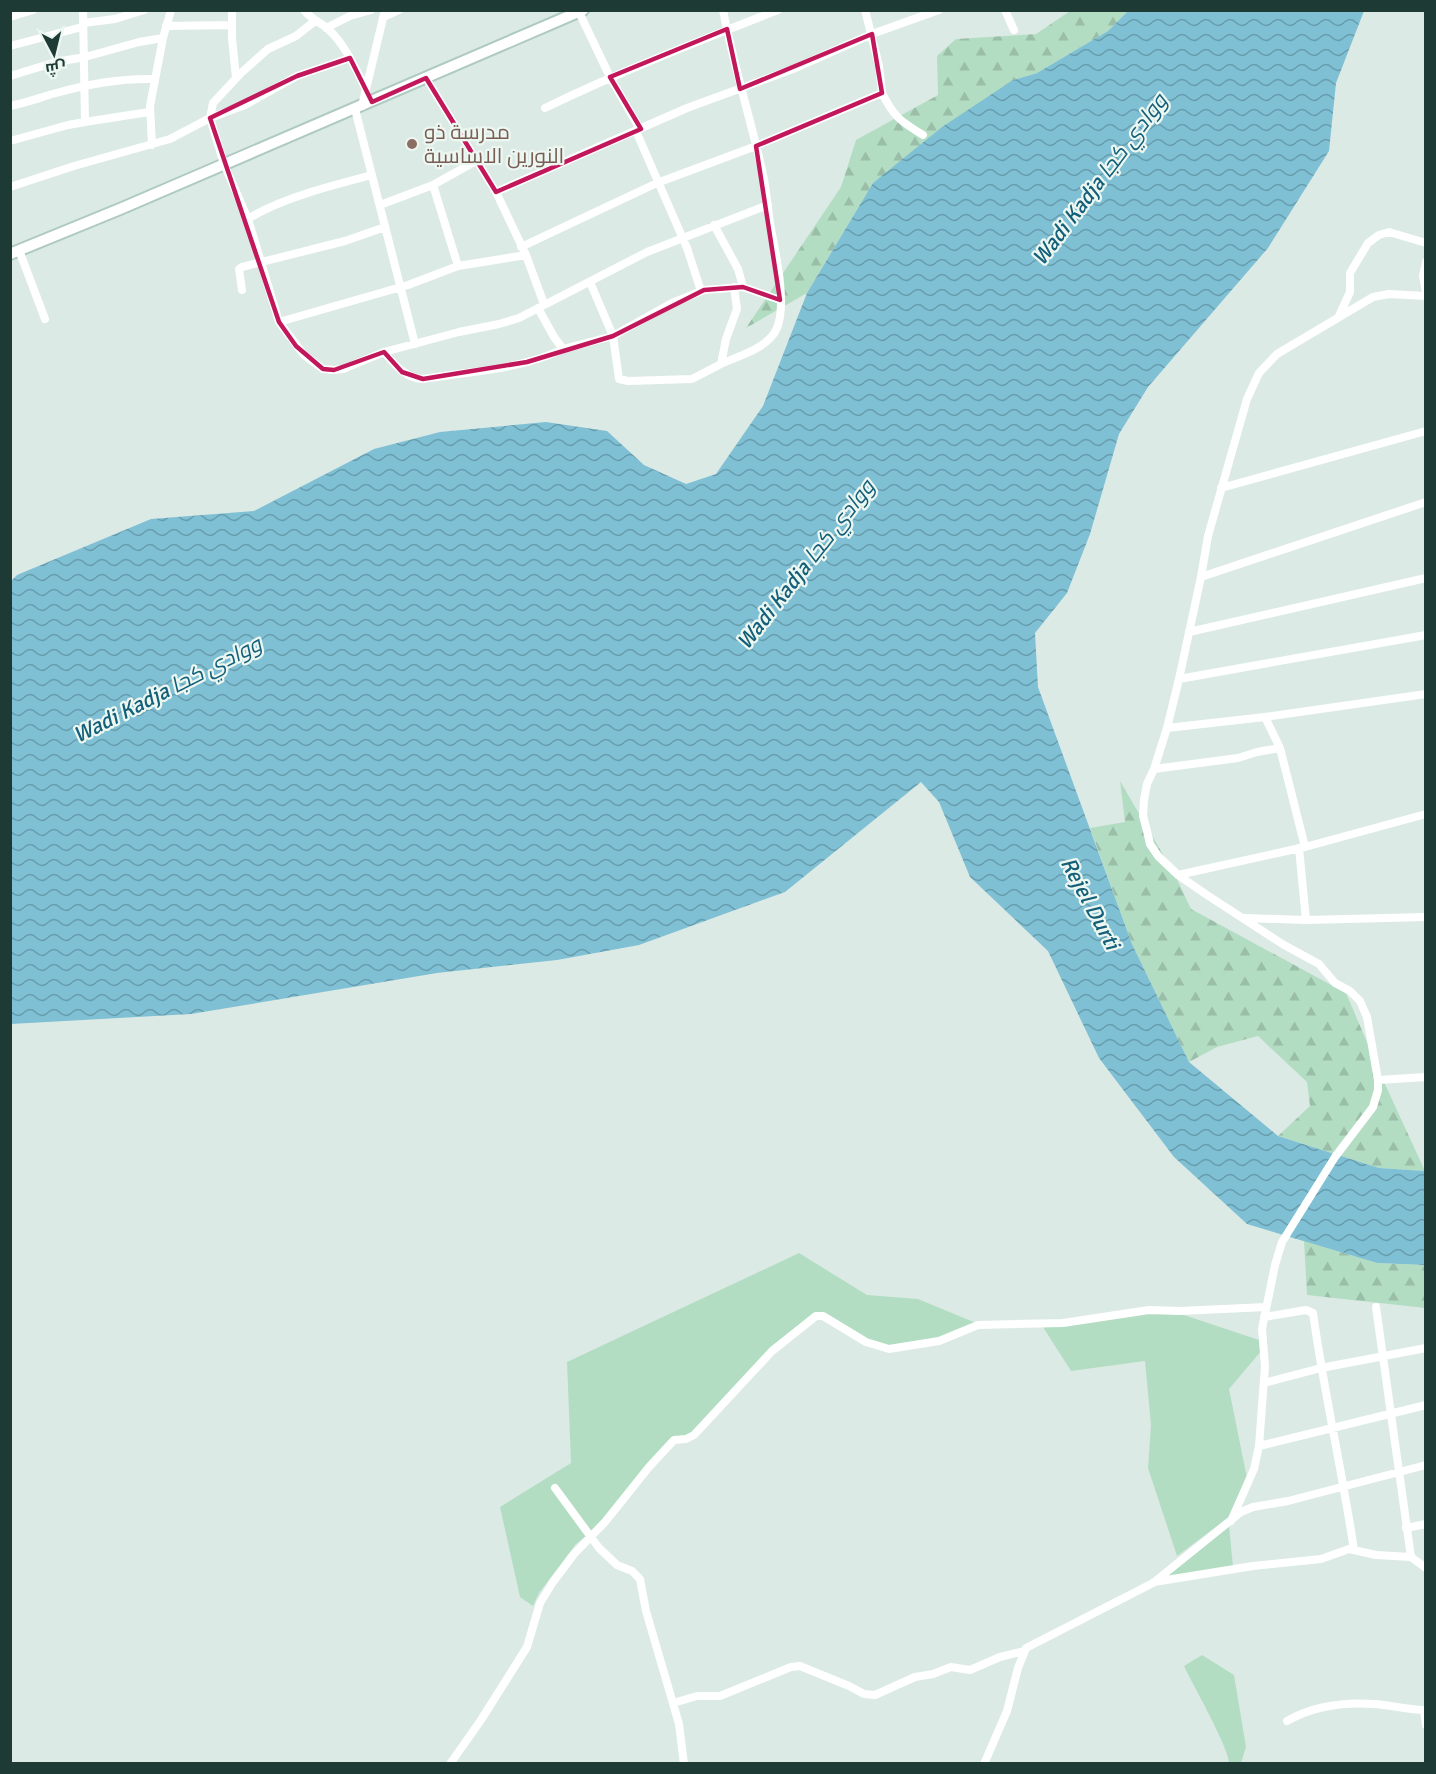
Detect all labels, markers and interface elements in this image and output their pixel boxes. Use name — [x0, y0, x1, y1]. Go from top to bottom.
north arrow — [24, 24, 84, 84]
text: ش — [44, 57, 67, 79]
water label: Wadi Kadja ووادي كجا — [1026, 87, 1177, 273]
place label: مدرسة ذو النورين الاساسية — [424, 119, 564, 169]
marker: مدرسة ذو النورين الاساسية — [405, 137, 419, 151]
water label: Wadi Kadja ووادي كجا — [731, 473, 884, 657]
water label: Wadi Kadja ووادي كجا — [69, 629, 270, 752]
water label: Rejel Durti — [1055, 852, 1127, 956]

